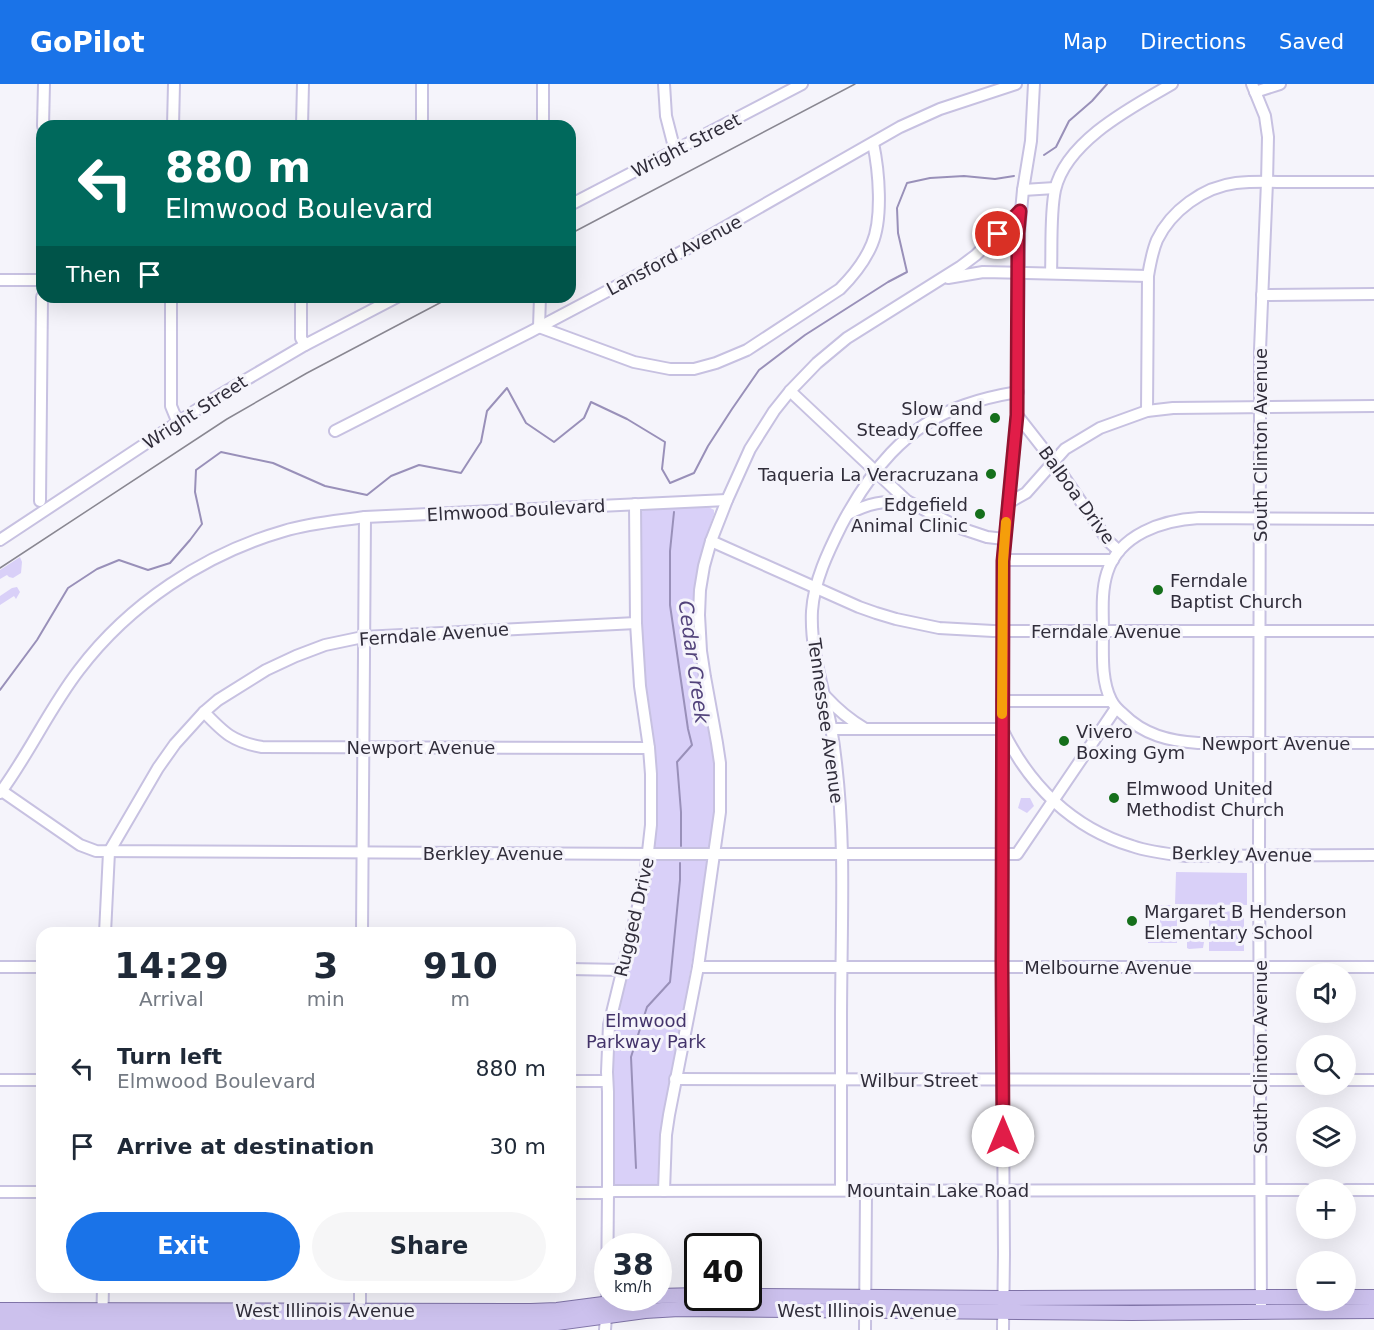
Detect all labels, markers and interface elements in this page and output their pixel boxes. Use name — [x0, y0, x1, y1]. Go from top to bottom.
text: GoPilot — [30, 26, 145, 59]
text: Map — [1063, 30, 1107, 54]
text: Directions — [1140, 30, 1246, 54]
text: Saved — [1279, 30, 1344, 54]
street label: Wright Street — [628, 108, 744, 182]
text: 880 m — [165, 143, 311, 192]
icon: left — [66, 144, 144, 222]
text: Elmwood Boulevard — [165, 193, 433, 224]
pin — [972, 208, 1023, 259]
street label: Lansford Avenue — [603, 210, 745, 300]
icon: arrive — [981, 217, 1014, 250]
icon: arrive — [133, 258, 166, 291]
text: Then — [66, 262, 121, 287]
street label: South Clinton Avenue — [1250, 348, 1271, 542]
street label: Wright Street — [139, 371, 251, 453]
place label: Slow and Steady Coffee — [856, 398, 983, 440]
marker: Slow and Steady Coffee — [988, 411, 1002, 425]
street label: Balboa Drive — [1035, 442, 1119, 548]
place label: Taqueria La Veracruzana — [757, 464, 979, 485]
marker: Taqueria La Veracruzana — [984, 467, 998, 481]
place label: Edgefield Animal Clinic — [851, 494, 968, 536]
street label: Elmwood Boulevard — [426, 495, 606, 525]
marker: Edgefield Animal Clinic — [973, 507, 987, 521]
place label: Ferndale Baptist Church — [1170, 570, 1303, 612]
marker: Ferndale Baptist Church — [1151, 583, 1165, 597]
water label: Cedar Creek — [673, 599, 715, 727]
street label: Ferndale Avenue — [358, 618, 510, 650]
street label: Ferndale Avenue — [1031, 621, 1181, 642]
street label: Tennessee Avenue — [804, 636, 848, 805]
place label: Vivero Boxing Gym — [1076, 721, 1185, 763]
street label: Newport Avenue — [1202, 733, 1350, 754]
marker: Vivero Boxing Gym — [1057, 734, 1071, 748]
street label: Newport Avenue — [347, 737, 495, 758]
place label: Elmwood United Methodist Church — [1126, 778, 1284, 820]
marker: Elmwood United Methodist Church — [1107, 791, 1121, 805]
street label: Berkley Avenue — [1172, 842, 1312, 866]
street label: Berkley Avenue — [423, 843, 563, 864]
street label: Rugged Drive — [610, 855, 658, 979]
place label: Margaret B Henderson Elementary School — [1144, 901, 1347, 943]
marker: Margaret B Henderson Elementary School — [1125, 914, 1139, 928]
text: 14:29 — [114, 945, 229, 986]
text: 3 — [313, 945, 338, 986]
text: 910 — [423, 945, 498, 986]
street label: Melbourne Avenue — [1024, 957, 1192, 978]
street label: South Clinton Avenue — [1250, 960, 1271, 1154]
map controls — [1296, 963, 1356, 1311]
button: sound — [1296, 963, 1356, 1023]
text: Arrival — [139, 987, 204, 1011]
text: min — [307, 987, 345, 1011]
text: m — [451, 987, 470, 1011]
park label: Elmwood Parkway Park — [586, 1010, 707, 1052]
button: search — [1296, 1035, 1356, 1095]
text: Turn left — [117, 1044, 222, 1069]
icon: left — [66, 1052, 99, 1085]
text: 880 m — [476, 1056, 546, 1081]
text: Elmwood Boulevard — [117, 1069, 316, 1093]
street label: Wilbur Street — [860, 1070, 978, 1091]
position arrow — [971, 1104, 1035, 1168]
button: layers — [1296, 1107, 1356, 1167]
icon: arrive — [66, 1130, 99, 1163]
text: Arrive at destination — [117, 1134, 374, 1159]
text: 30 m — [490, 1134, 546, 1159]
button: + — [1296, 1179, 1356, 1239]
street label: Mountain Lake Road — [847, 1180, 1029, 1201]
button: Exit — [66, 1212, 300, 1281]
button: Share — [312, 1212, 546, 1281]
speed limit sign: 40 — [684, 1233, 762, 1311]
text: 38 — [612, 1247, 654, 1282]
button: − — [1296, 1251, 1356, 1311]
text: km/h — [614, 1278, 652, 1296]
street label: West Illinois Avenue — [235, 1300, 415, 1321]
street label: West Illinois Avenue — [777, 1300, 957, 1321]

